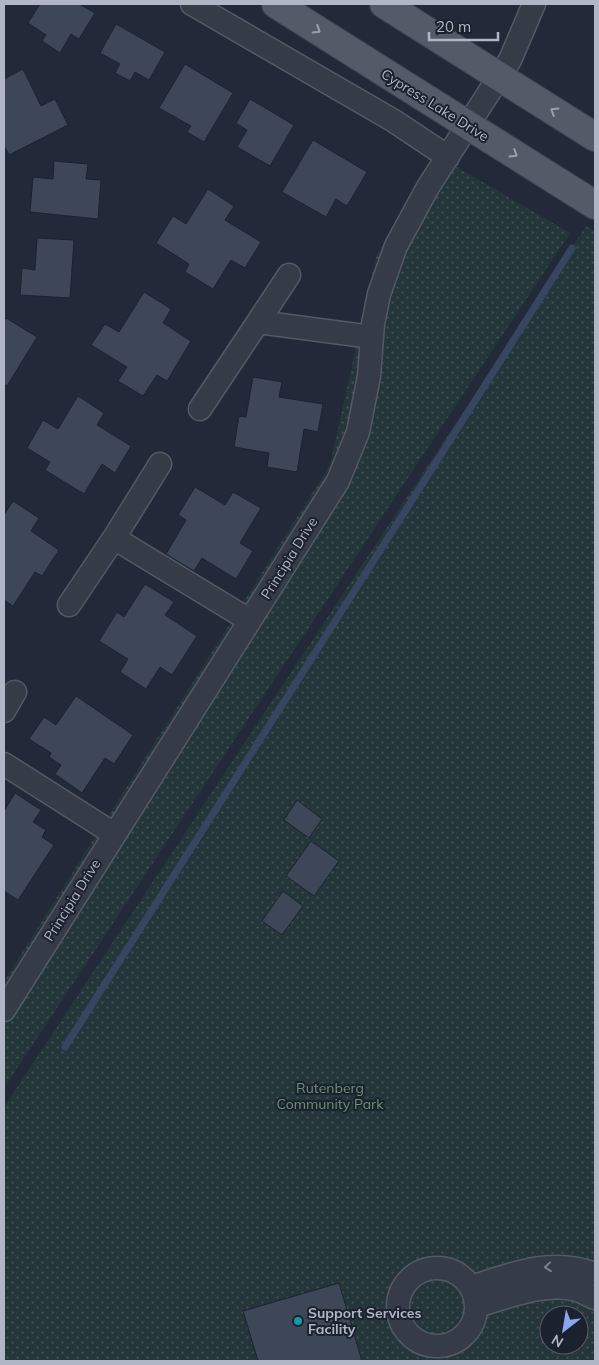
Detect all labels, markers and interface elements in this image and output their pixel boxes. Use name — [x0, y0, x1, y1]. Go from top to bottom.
scale bar — [429, 10, 498, 42]
text: 20 m — [436, 17, 471, 36]
one-way arrow — [312, 23, 321, 33]
street label: Cypress Lake Drive — [378, 65, 492, 145]
one-way arrow — [550, 108, 559, 118]
one-way arrow — [508, 148, 517, 157]
street label: Principia Drive — [257, 514, 321, 602]
street label: Principia Drive — [40, 856, 104, 944]
park label: Rutenberg Community Park — [277, 1079, 384, 1113]
one-way arrow — [544, 1261, 552, 1272]
place label: Support Services Facility — [308, 1304, 422, 1338]
north arrow — [539, 1305, 589, 1355]
marker: Support Services Facility — [292, 1315, 304, 1327]
text: N — [548, 1331, 566, 1352]

